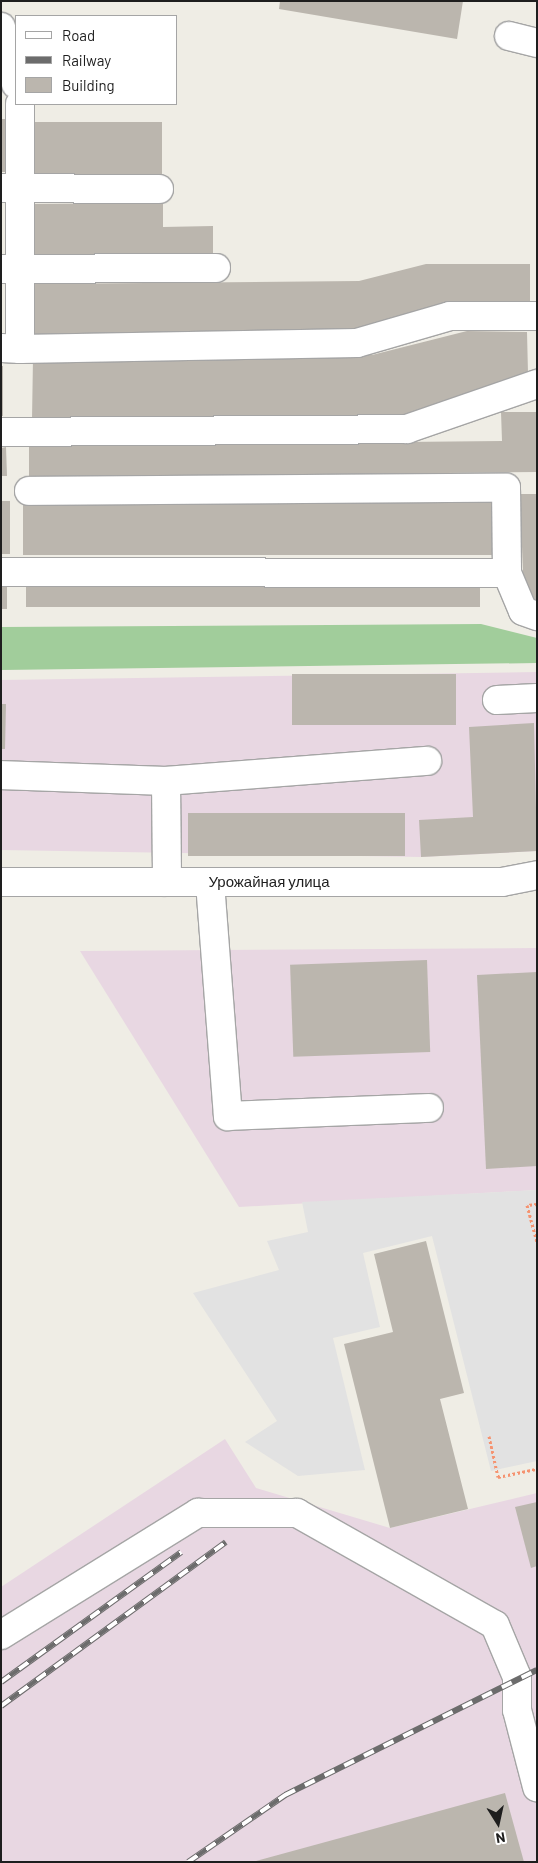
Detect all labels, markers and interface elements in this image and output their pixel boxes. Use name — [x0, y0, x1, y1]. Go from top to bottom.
legend — [15, 15, 178, 105]
text: Road — [62, 26, 95, 44]
text: Railway — [62, 51, 111, 69]
text: Building — [62, 76, 115, 94]
street label: Урожайная улица — [208, 873, 330, 891]
north arrow — [473, 1798, 523, 1848]
text: N — [495, 1829, 507, 1847]

